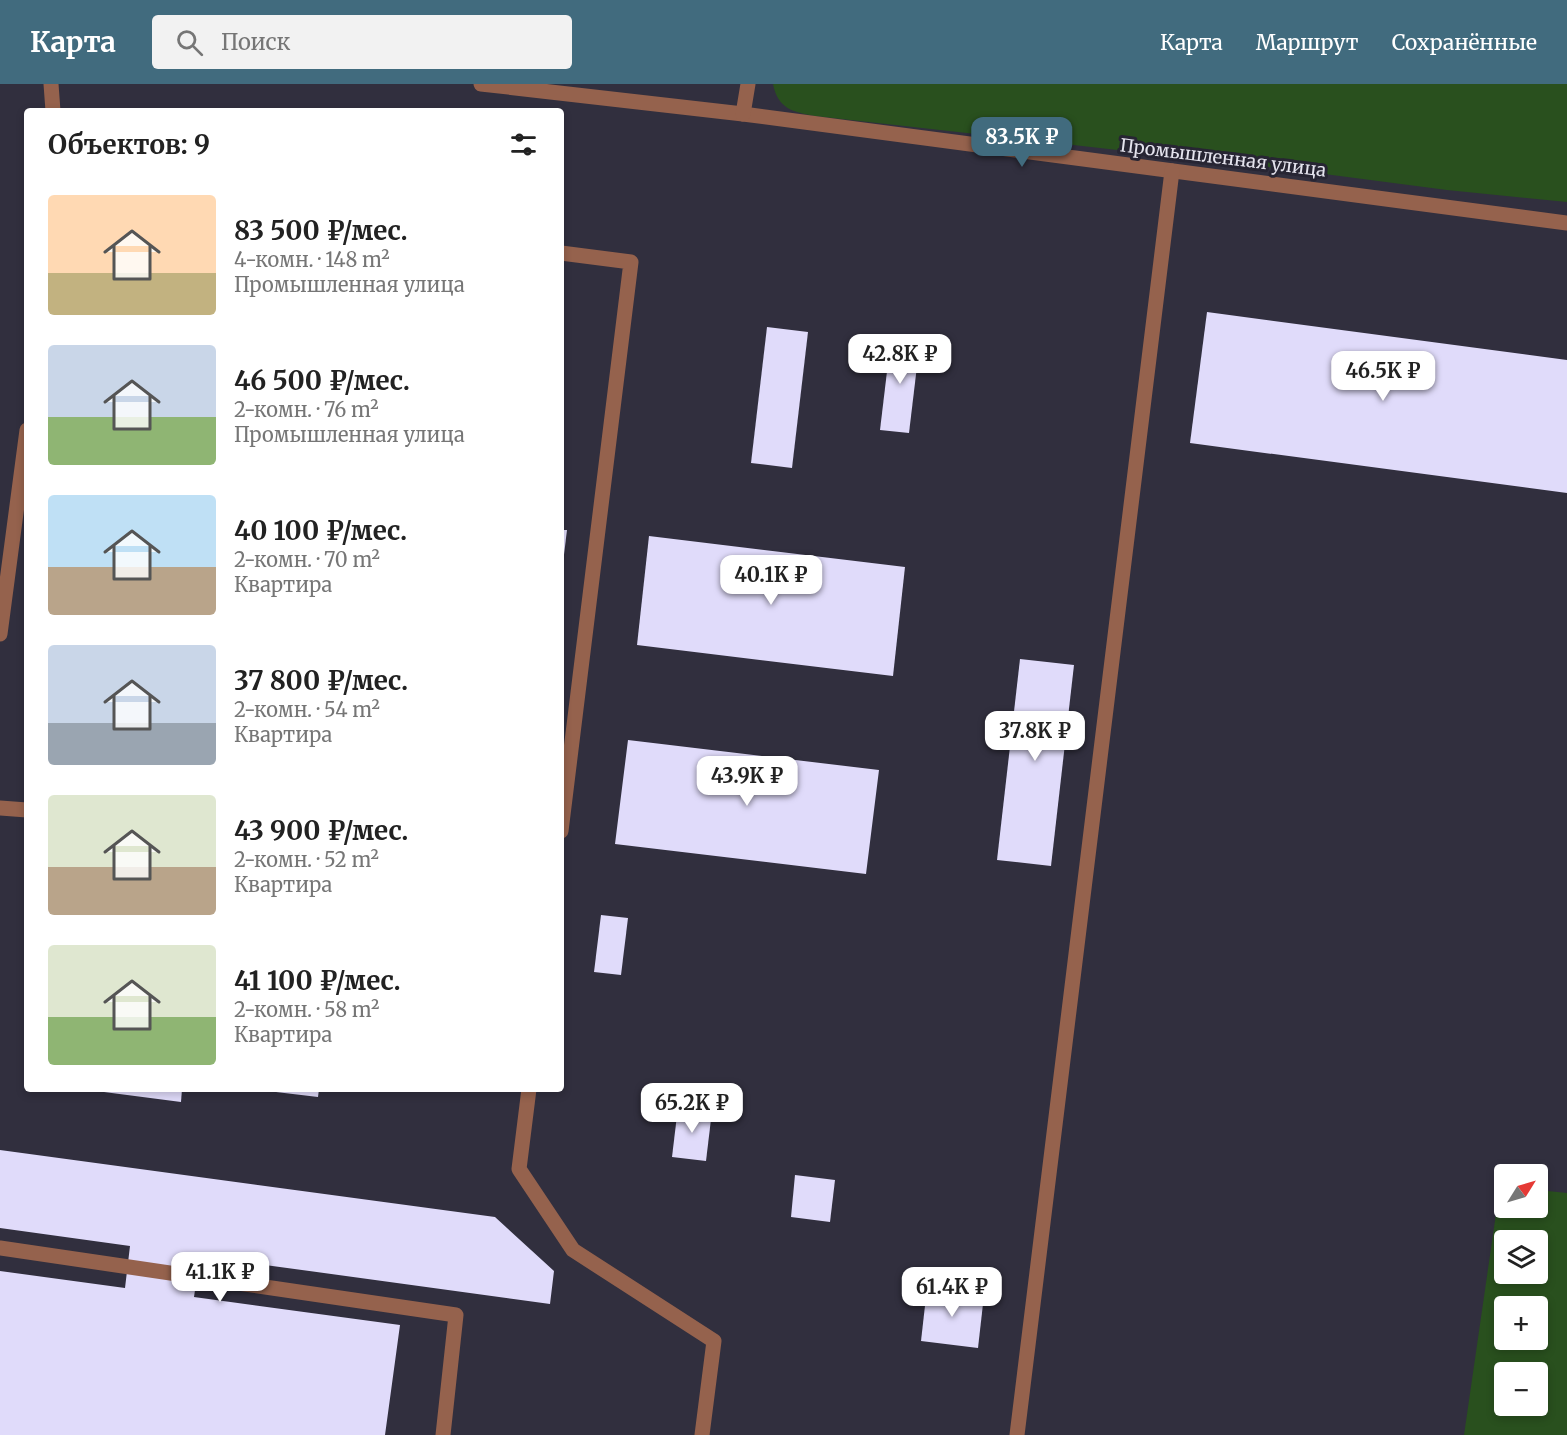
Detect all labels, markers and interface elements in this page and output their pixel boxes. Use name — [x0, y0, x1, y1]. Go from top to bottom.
search box — [152, 15, 572, 69]
text: Карта — [30, 24, 116, 60]
icon: search — [173, 26, 206, 59]
text: Поиск — [221, 28, 291, 56]
text: Карта — [1160, 29, 1223, 56]
text: Маршрут — [1256, 29, 1359, 56]
text: Сохранённые — [1392, 29, 1537, 56]
pin: 83.5K ₽ — [967, 117, 1077, 168]
text: 83.5K ₽ — [985, 124, 1059, 149]
text: Объектов: 9 — [48, 128, 210, 161]
icon: filters — [507, 128, 540, 161]
street label: Промышленная улица — [1119, 133, 1328, 182]
text: 83 500 ₽/мес. — [234, 214, 408, 247]
icon: home — [96, 219, 168, 291]
text: 4-комн. · 148 m² — [234, 247, 390, 272]
text: Промышленная улица — [234, 272, 465, 297]
pin: 42.8K ₽ — [845, 334, 955, 385]
text: 42.8K ₽ — [862, 341, 938, 366]
pin: 46.5K ₽ — [1328, 351, 1438, 402]
text: 46.5K ₽ — [1345, 358, 1421, 383]
text: 46 500 ₽/мес. — [234, 364, 410, 397]
icon: home — [96, 369, 168, 441]
text: 2-комн. · 76 m² — [234, 397, 379, 422]
text: Промышленная улица — [234, 422, 465, 447]
text: 40 100 ₽/мес. — [234, 514, 407, 547]
icon: home — [96, 519, 168, 591]
text: 2-комн. · 70 m² — [234, 547, 380, 572]
pin: 40.1K ₽ — [716, 555, 826, 606]
text: 40.1K ₽ — [734, 562, 808, 587]
text: Квартира — [234, 572, 332, 597]
text: 37 800 ₽/мес. — [234, 664, 408, 697]
icon: home — [96, 669, 168, 741]
text: 2-комн. · 54 m² — [234, 697, 380, 722]
pin: 37.8K ₽ — [980, 711, 1090, 762]
text: 37.8K ₽ — [999, 718, 1071, 743]
text: Квартира — [234, 722, 332, 747]
pin: 43.9K ₽ — [692, 756, 802, 807]
text: 43.9K ₽ — [711, 763, 783, 788]
text: 43 900 ₽/мес. — [234, 814, 409, 847]
icon: home — [96, 819, 168, 891]
text: 2-комн. · 52 m² — [234, 847, 379, 872]
text: Квартира — [234, 872, 332, 897]
text: 41 100 ₽/мес. — [234, 964, 401, 997]
icon: home — [96, 969, 168, 1041]
text: 2-комн. · 58 m² — [234, 997, 379, 1022]
text: Квартира — [234, 1022, 332, 1047]
pin: 65.2K ₽ — [637, 1083, 747, 1134]
text: 65.2K ₽ — [655, 1090, 729, 1115]
north arrow — [1494, 1164, 1548, 1218]
map controls — [1494, 1164, 1548, 1416]
button: layers — [1494, 1230, 1548, 1284]
pin: 41.1K ₽ — [165, 1252, 275, 1303]
text: 41.1K ₽ — [185, 1259, 255, 1284]
pin: 61.4K ₽ — [897, 1267, 1007, 1318]
text: 61.4K ₽ — [916, 1274, 988, 1299]
button: + — [1494, 1296, 1548, 1350]
button: − — [1494, 1362, 1548, 1416]

